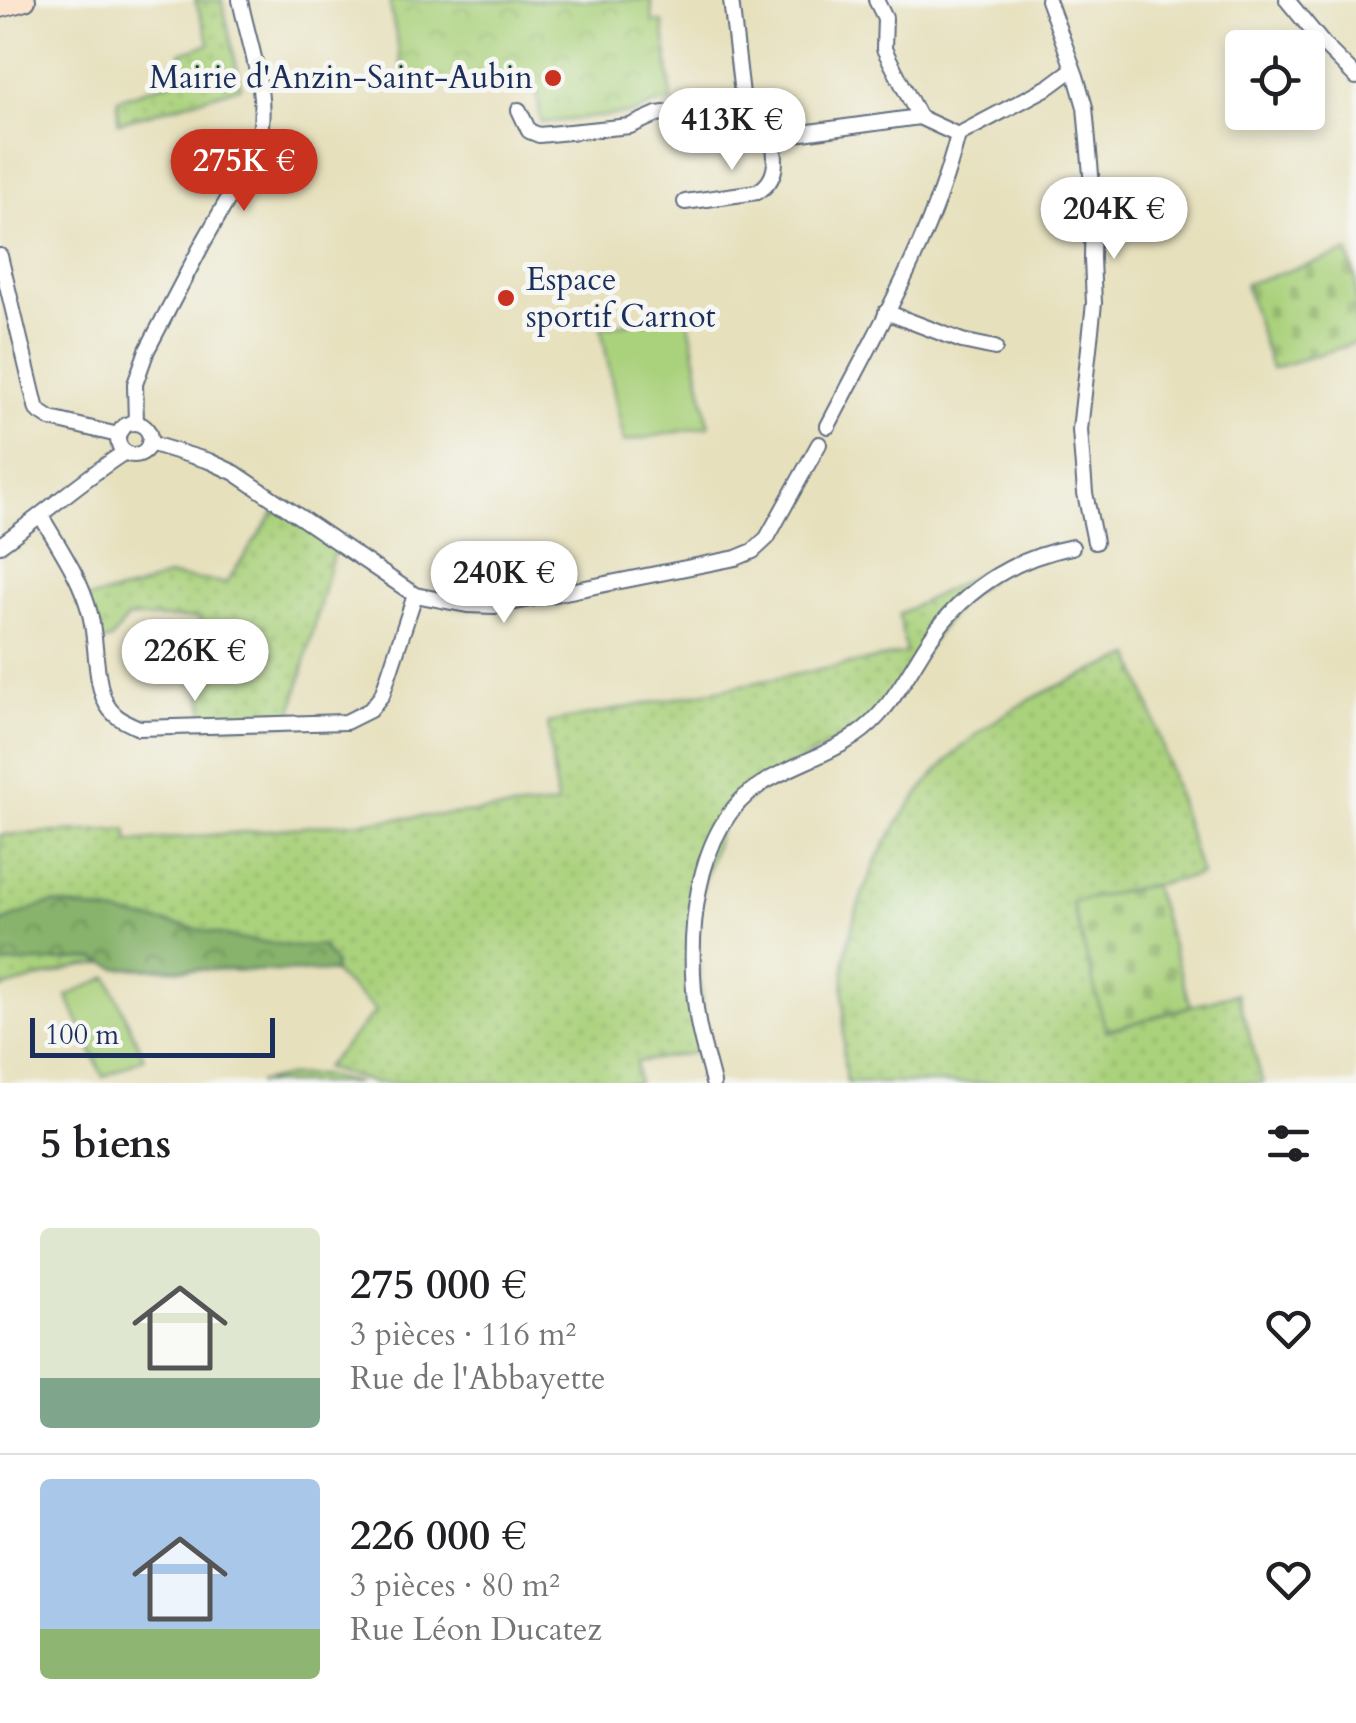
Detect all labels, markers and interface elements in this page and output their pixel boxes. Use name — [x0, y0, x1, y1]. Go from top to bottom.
map controls — [1225, 30, 1325, 130]
button: locate — [1225, 30, 1325, 130]
place label: Mairie d'Anzin-Saint-Aubin — [149, 56, 533, 100]
marker: Mairie d'Anzin-Saint-Aubin — [542, 67, 564, 89]
pin: 413K € — [651, 88, 813, 173]
text: 413K € — [681, 98, 783, 142]
pin: 275K € — [163, 129, 325, 214]
text: 275K € — [193, 139, 295, 183]
pin: 204K € — [1033, 177, 1195, 262]
text: 204K € — [1063, 187, 1165, 231]
place label: Espace sportif Carnot — [526, 258, 716, 339]
marker: Espace sportif Carnot — [495, 287, 517, 309]
pin: 240K € — [423, 541, 585, 626]
text: 240K € — [453, 551, 555, 595]
pin: 226K € — [114, 619, 276, 704]
text: 226K € — [144, 629, 246, 673]
scale bar — [30, 1013, 275, 1058]
text: 100 m — [45, 1016, 119, 1054]
text: 5 biens — [40, 1115, 171, 1172]
icon: filters — [1261, 1116, 1316, 1171]
text: 275 000 € — [350, 1256, 527, 1313]
icon: home — [120, 1268, 240, 1388]
icon: heart — [1261, 1301, 1316, 1356]
text: 3 pièces · 116 m² — [350, 1313, 576, 1357]
text: Rue de l'Abbayette — [350, 1357, 606, 1401]
text: 226 000 € — [350, 1507, 527, 1564]
icon: home — [120, 1519, 240, 1639]
icon: heart — [1261, 1552, 1316, 1607]
text: 3 pièces · 80 m² — [350, 1564, 560, 1608]
text: Rue Léon Ducatez — [350, 1608, 602, 1652]

